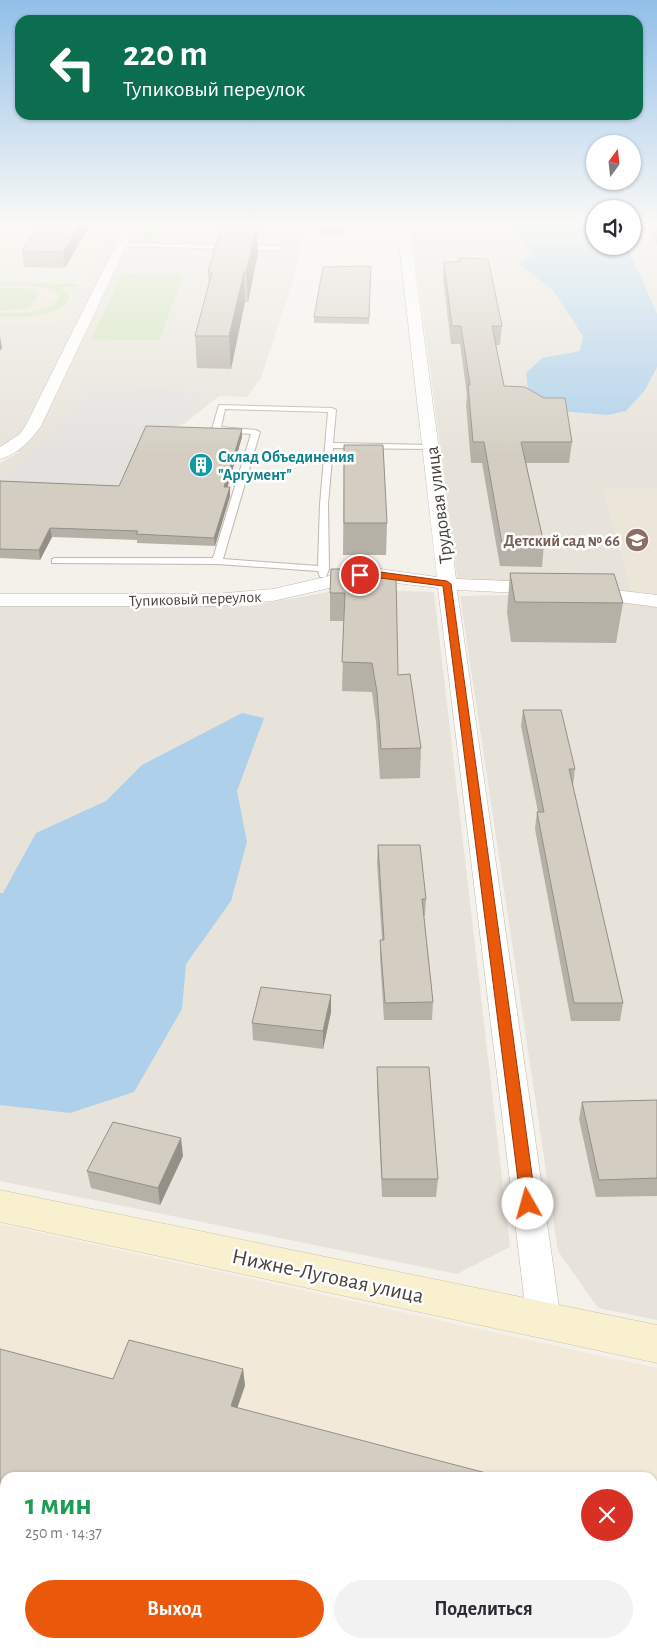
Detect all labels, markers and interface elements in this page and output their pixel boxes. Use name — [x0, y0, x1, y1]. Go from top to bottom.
icon: left — [40, 35, 105, 100]
text: 220 m — [123, 37, 208, 72]
text: Тупиковый переулок — [123, 78, 305, 100]
north arrow — [586, 135, 641, 190]
map controls — [586, 135, 641, 255]
button: sound — [586, 200, 641, 255]
street label: Трудовая улица — [423, 445, 456, 564]
place label: Склад Объединения "Аргумент" — [218, 449, 355, 484]
building icon: Склад Объединения "Аргумент" — [188, 452, 214, 478]
school or university icon: Детский сад № 66 — [624, 527, 650, 553]
place label: Детский сад № 66 — [504, 533, 620, 549]
pin — [339, 554, 381, 596]
icon: arrive — [346, 561, 374, 589]
street label: Тупиковый переулок — [128, 589, 262, 610]
position arrow — [501, 1177, 553, 1229]
street label: Нижне-Луговая улица — [230, 1245, 426, 1307]
button: close — [581, 1489, 633, 1541]
text: 1 мин — [25, 1490, 92, 1520]
text: 250 m · 14:37 — [25, 1525, 102, 1541]
button: Выход — [25, 1580, 324, 1638]
button: Поделиться — [334, 1580, 633, 1638]

